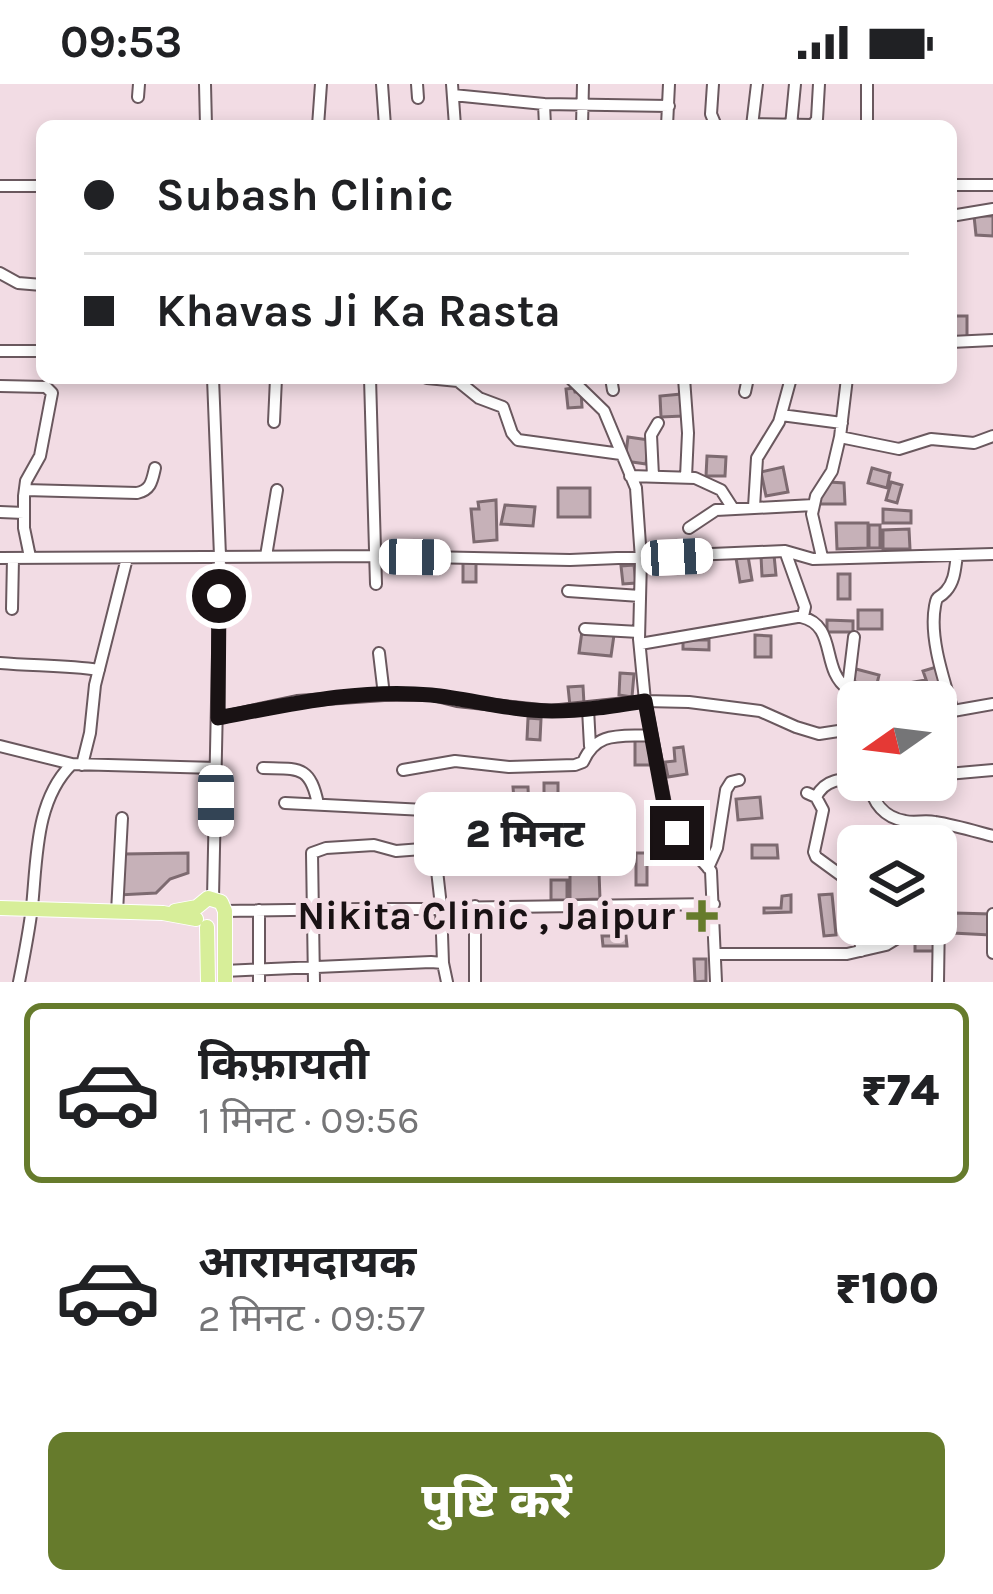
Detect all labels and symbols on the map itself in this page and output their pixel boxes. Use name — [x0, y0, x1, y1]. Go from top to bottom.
car — [640, 537, 714, 577]
car — [379, 538, 451, 576]
route start — [192, 569, 246, 623]
north arrow — [837, 681, 957, 801]
car — [198, 765, 234, 837]
callout: 2 मिनट — [413, 791, 635, 875]
route end — [650, 806, 704, 860]
place label: Nikita Clinic , Jaipur — [297, 893, 676, 939]
marker: Nikita Clinic , Jaipur — [686, 900, 718, 932]

